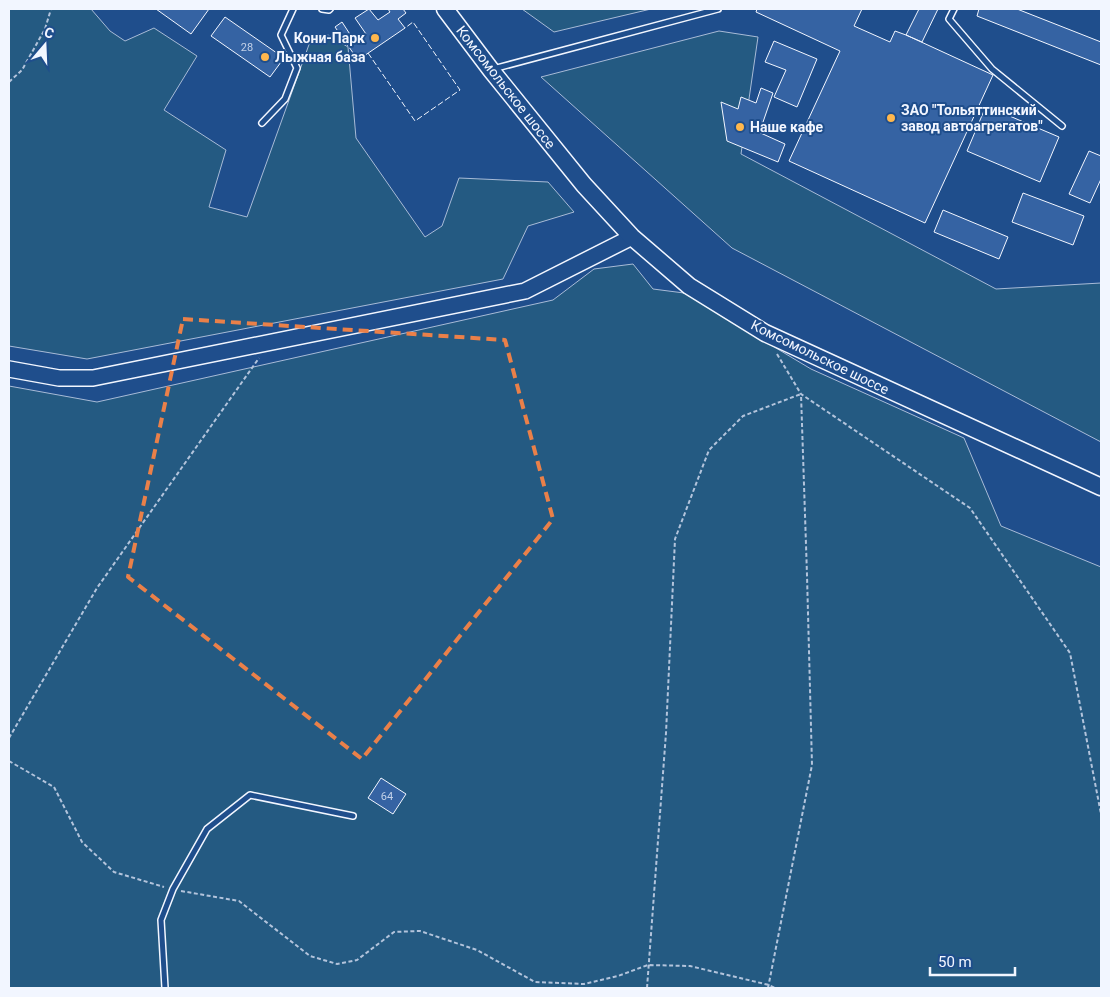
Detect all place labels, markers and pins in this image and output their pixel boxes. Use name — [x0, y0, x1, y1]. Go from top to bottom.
place label: Кони-Парк — [294, 30, 365, 46]
marker: Кони-Парк — [369, 32, 381, 44]
place label: Лыжная база — [275, 49, 366, 65]
marker: Лыжная база — [259, 51, 271, 63]
place label: ЗАО "Тольяттинский завод автоагрегатов" — [901, 102, 1043, 134]
marker: ЗАО "Тольяттинский завод автоагрегатов" — [885, 112, 897, 124]
place label: Наше кафе — [750, 119, 824, 135]
marker: Наше кафе — [734, 121, 746, 133]

